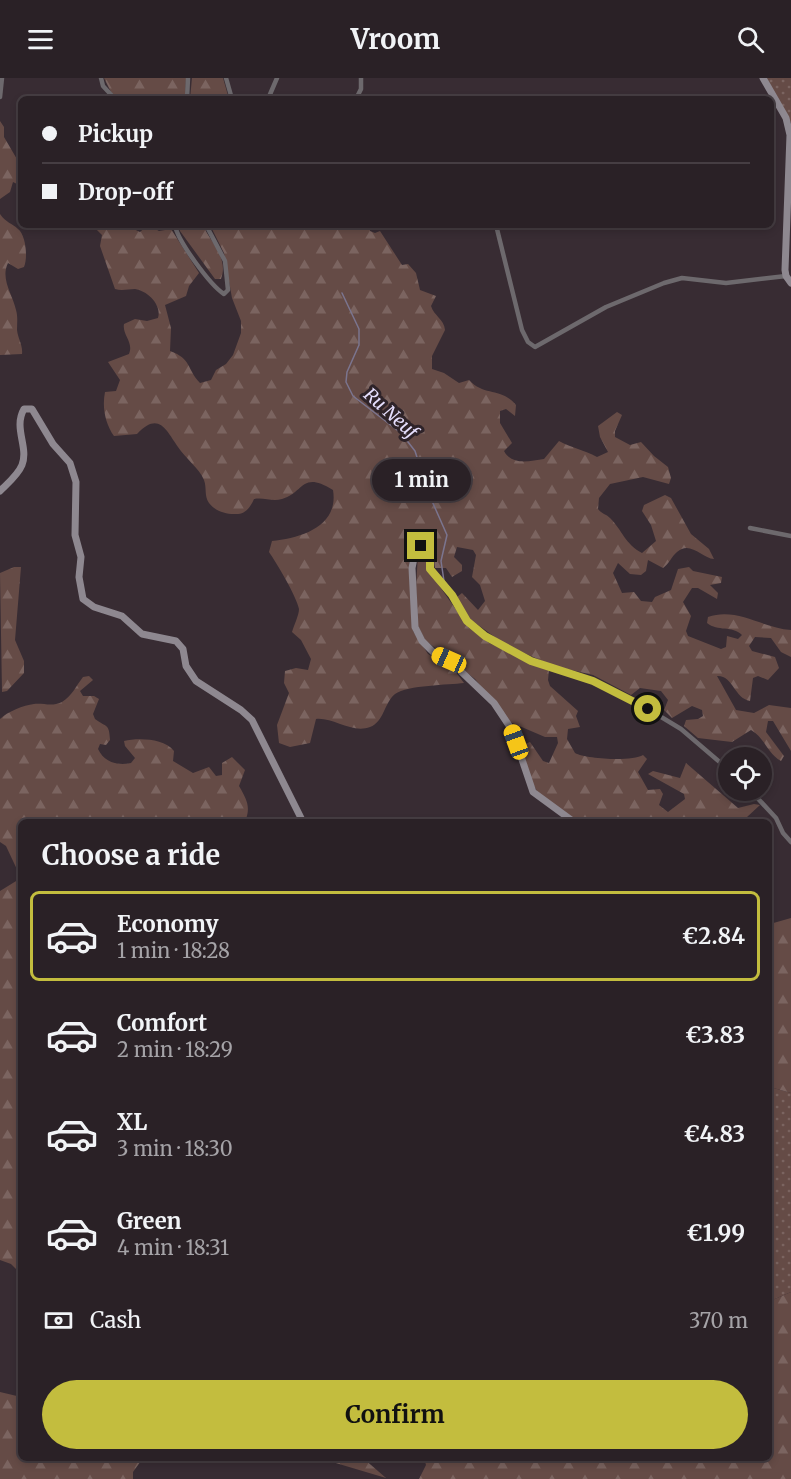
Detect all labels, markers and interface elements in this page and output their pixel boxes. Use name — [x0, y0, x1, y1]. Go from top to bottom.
text: Vroom — [351, 22, 440, 56]
icon: menu — [24, 23, 57, 56]
icon: search — [734, 23, 767, 56]
text: Pickup — [78, 120, 153, 148]
text: Drop-off — [78, 178, 173, 206]
water label: Ru Neuf — [359, 383, 424, 444]
callout: 1 min — [372, 459, 470, 501]
text: 1 min — [394, 467, 449, 492]
route end — [407, 532, 434, 559]
car — [429, 644, 469, 676]
route start — [634, 695, 661, 722]
car — [501, 722, 531, 762]
map controls — [718, 747, 772, 801]
button: locate — [718, 747, 772, 801]
text: Choose a ride — [42, 838, 220, 872]
icon: car — [45, 909, 99, 963]
text: Economy — [117, 910, 218, 938]
text: €2.84 — [682, 922, 745, 950]
text: 1 min · 18:28 — [117, 938, 230, 963]
icon: car — [45, 1008, 99, 1062]
text: Comfort — [117, 1009, 207, 1037]
text: €3.83 — [685, 1021, 745, 1049]
text: 2 min · 18:29 — [117, 1037, 233, 1062]
icon: car — [45, 1107, 99, 1161]
text: XL — [117, 1108, 147, 1136]
text: €4.83 — [684, 1120, 745, 1148]
text: 3 min · 18:30 — [117, 1136, 233, 1161]
icon: car — [45, 1206, 99, 1260]
text: Green — [117, 1207, 181, 1235]
text: €1.99 — [686, 1219, 745, 1247]
text: 4 min · 18:31 — [117, 1235, 229, 1260]
icon: cash — [42, 1304, 75, 1337]
text: Cash — [90, 1306, 141, 1334]
text: 370 m — [689, 1308, 748, 1333]
button: Confirm — [42, 1380, 748, 1449]

